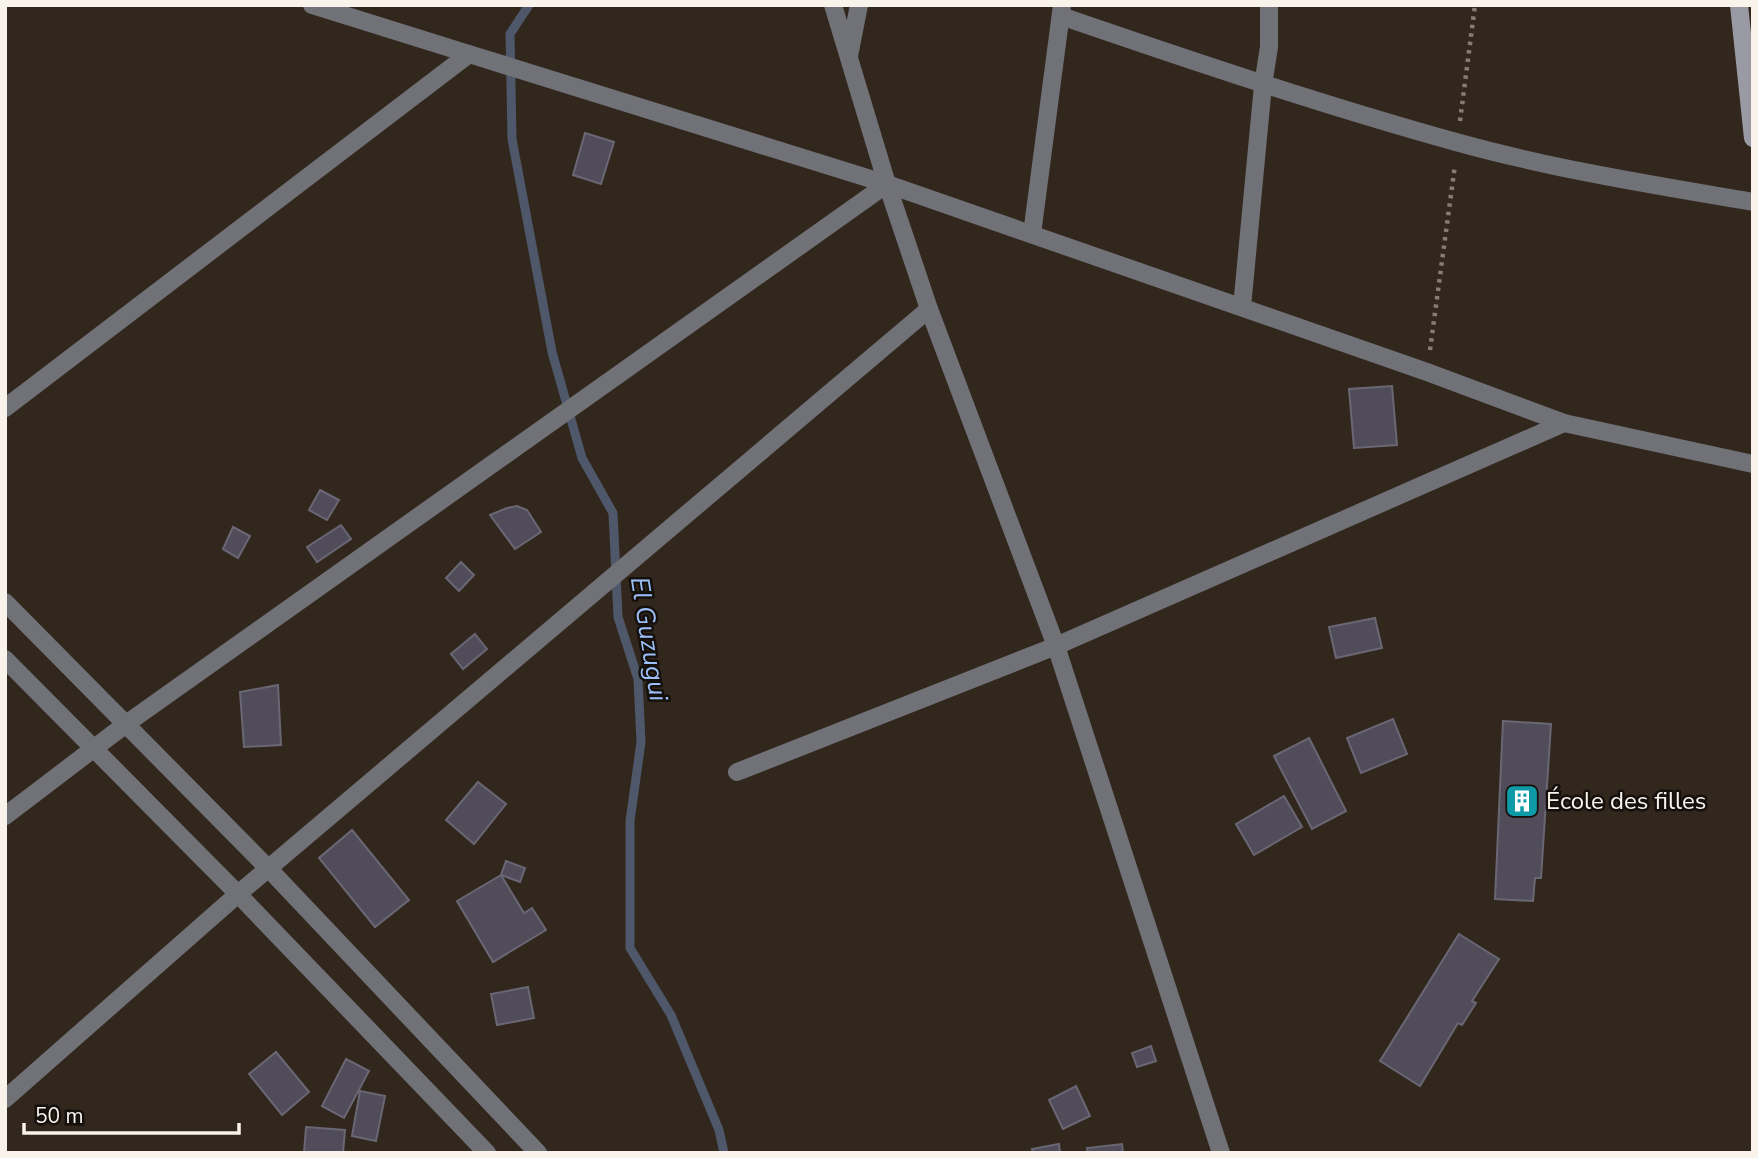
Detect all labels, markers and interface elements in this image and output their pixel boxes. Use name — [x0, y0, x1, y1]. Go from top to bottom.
water label: El Guzugui — [622, 574, 676, 705]
building icon: École des filles — [1503, 782, 1541, 820]
place label: École des filles — [1546, 785, 1706, 817]
scale bar — [24, 1092, 240, 1136]
text: 50 m — [35, 1102, 84, 1130]

